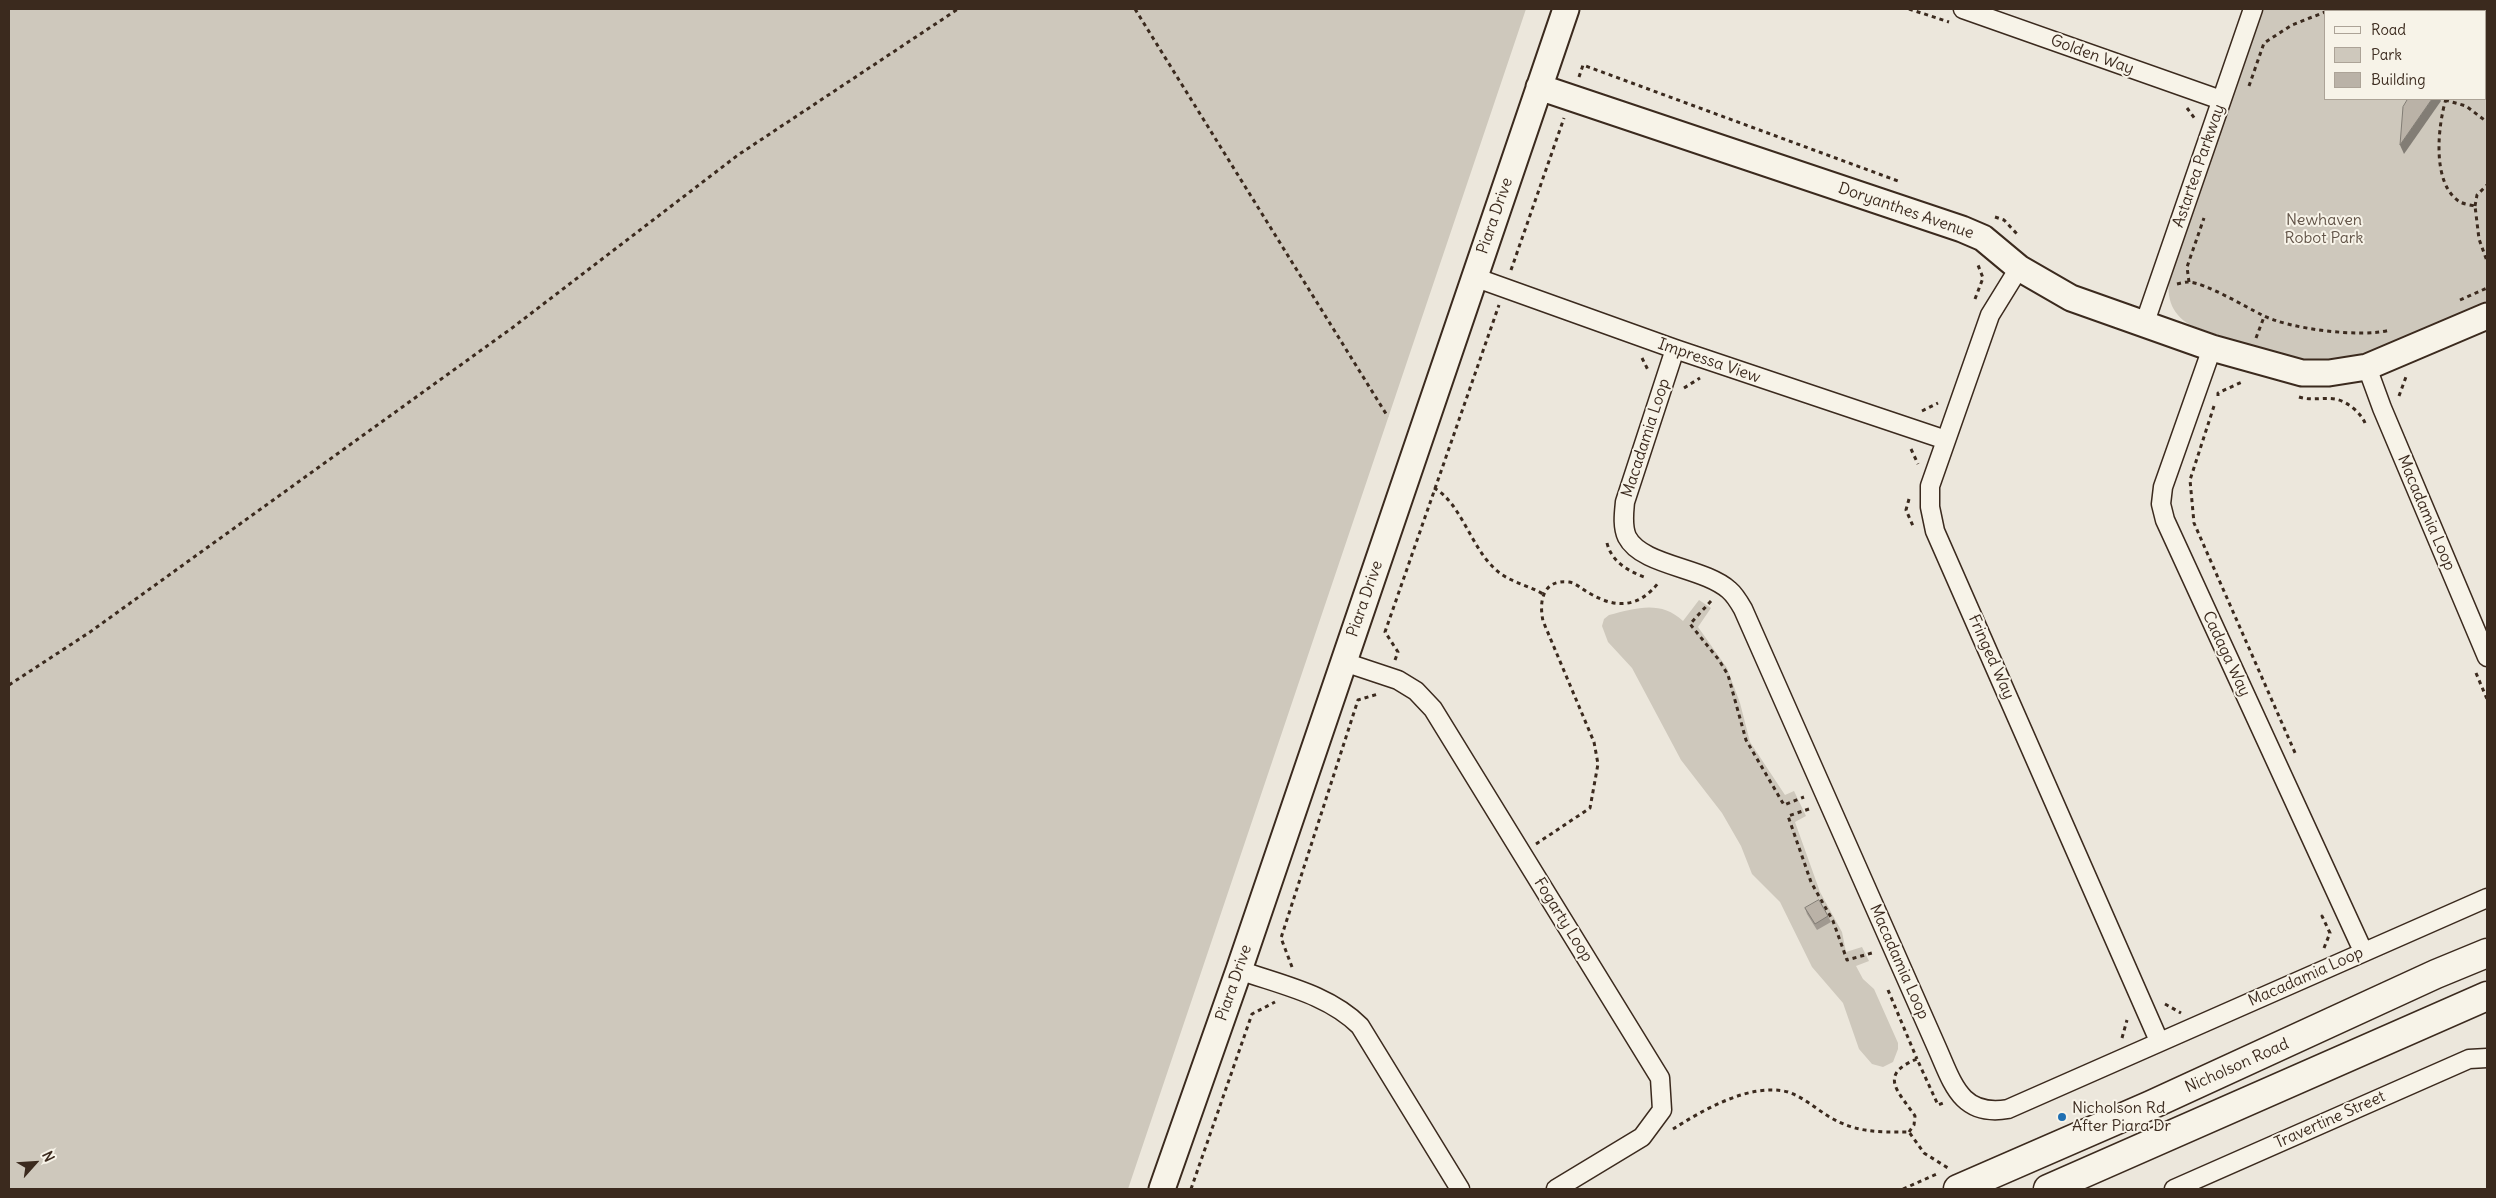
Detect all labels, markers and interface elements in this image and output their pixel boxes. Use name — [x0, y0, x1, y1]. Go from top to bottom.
legend — [2324, 10, 2486, 100]
text: Road — [2371, 20, 2406, 39]
street label: Golden Way — [2048, 31, 2136, 79]
text: Park — [2371, 45, 2402, 64]
text: Building — [2371, 70, 2426, 89]
street label: Astartea Parkway — [2169, 102, 2229, 230]
street label: Piara Drive — [1473, 175, 1517, 257]
street label: Doryanthes Avenue — [1836, 179, 1976, 243]
park label: Newhaven Robot Park — [2284, 210, 2364, 248]
street label: Impressa View — [1655, 335, 1763, 387]
street label: Macadamia Loop — [1618, 376, 1674, 500]
street label: Macadamia Loop — [2393, 452, 2459, 574]
street label: Piara Drive — [1343, 558, 1387, 640]
street label: Cadaga Way — [2198, 608, 2254, 700]
street label: Fringed Way — [1964, 612, 2018, 702]
street label: Fogarty Loop — [1529, 874, 1597, 966]
street label: Macadamia Loop — [1865, 902, 1933, 1022]
street label: Piara Drive — [1212, 942, 1256, 1024]
street label: Macadamia Loop — [2246, 943, 2366, 1011]
street label: Nicholson Road — [2182, 1035, 2292, 1097]
street label: Travertine Street — [2272, 1087, 2388, 1153]
place label: Nicholson Rd After Piara Dr — [2072, 1098, 2171, 1136]
marker: Nicholson Rd After Piara Dr — [2056, 1111, 2068, 1123]
north arrow — [10, 1138, 60, 1188]
text: N — [38, 1148, 59, 1165]

